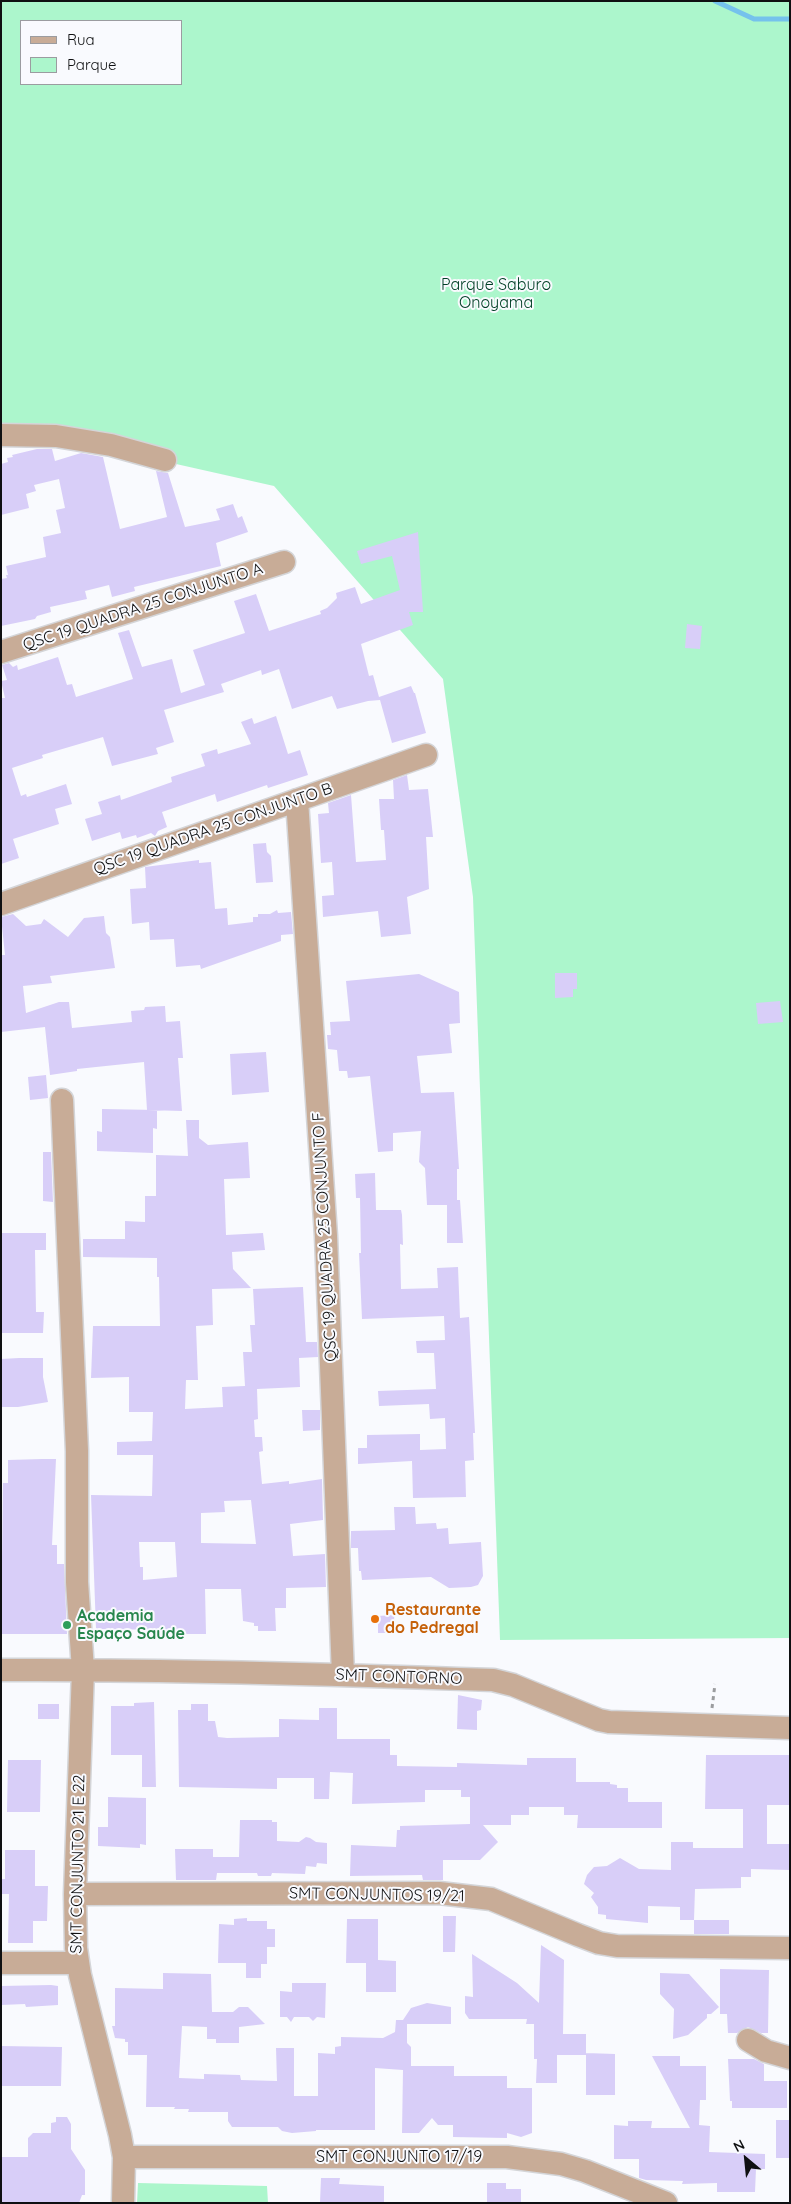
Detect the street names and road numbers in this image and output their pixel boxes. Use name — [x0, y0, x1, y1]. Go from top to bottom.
street label: QSC 19 QUADRA 25 CONJUNTO A — [21, 559, 265, 655]
street label: QSC 19 QUADRA 25 CONJUNTO B — [91, 779, 335, 879]
street label: QSC 19 QUADRA 25 CONJUNTO F — [309, 1112, 341, 1362]
street label: SMT CONTORNO — [335, 1665, 463, 1689]
street label: SMT CONJUNTO 21 E 22 — [67, 1774, 89, 1954]
street label: SMT CONJUNTOS 19/21 — [289, 1884, 465, 1906]
street label: SMT CONJUNTO 17/19 — [316, 2147, 482, 2167]

